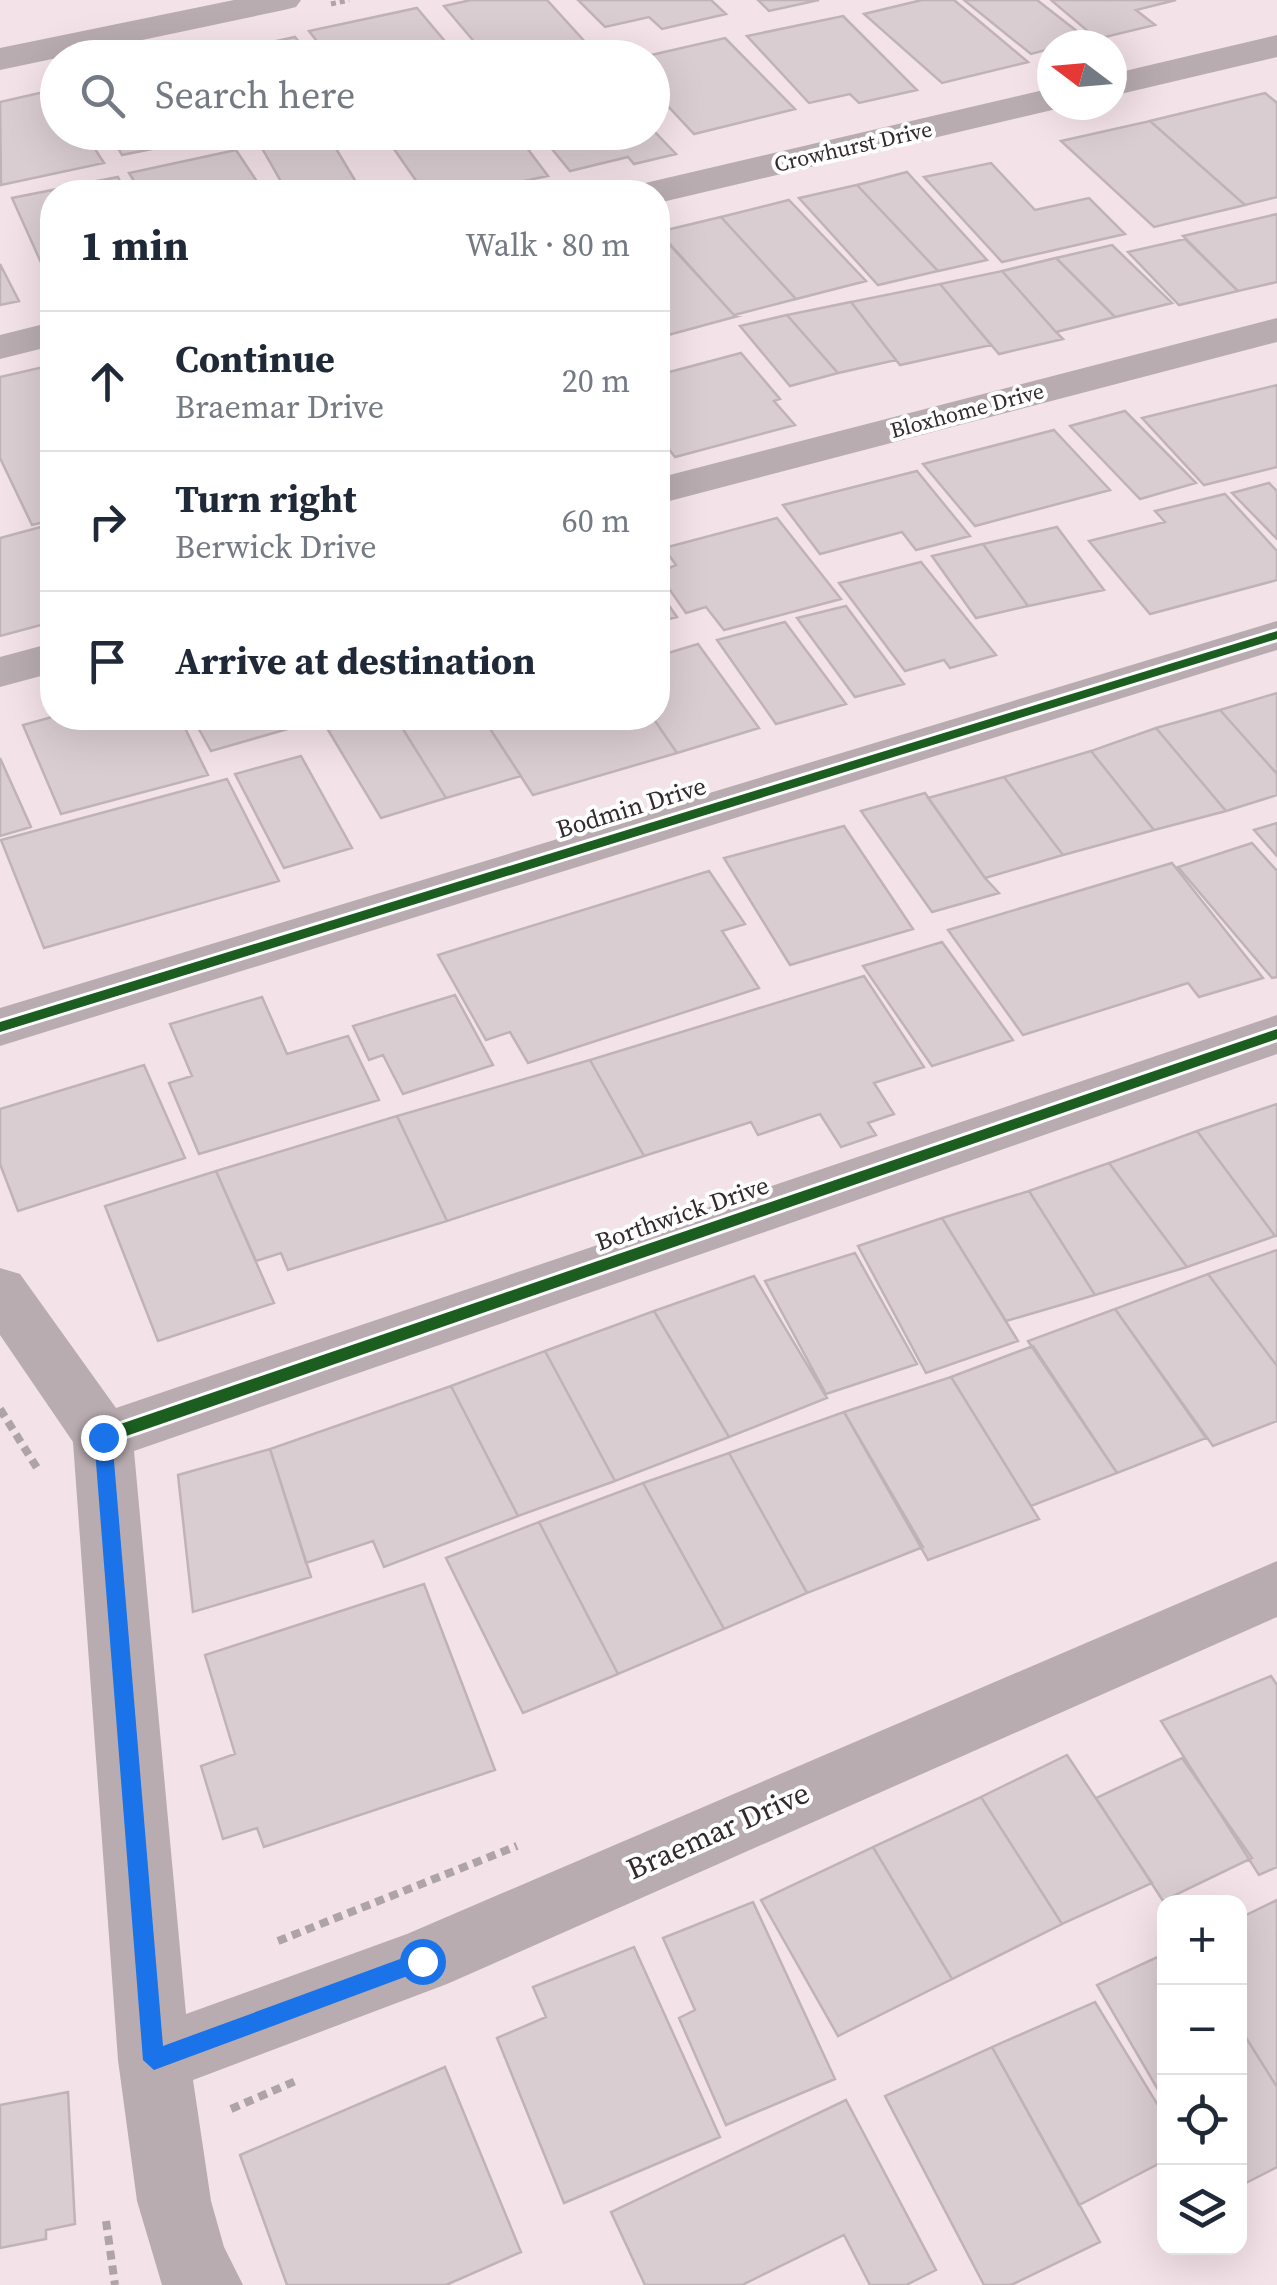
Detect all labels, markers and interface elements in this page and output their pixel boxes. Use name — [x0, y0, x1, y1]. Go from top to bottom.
north arrow — [1037, 30, 1127, 120]
search box — [40, 40, 670, 150]
icon: search — [75, 68, 130, 123]
text: Search here — [155, 69, 355, 121]
street label: Crowhurst Drive — [771, 113, 935, 179]
text: 1 min — [80, 216, 189, 274]
text: Walk · 80 m — [465, 223, 630, 267]
text: Continue — [175, 333, 335, 385]
icon: ahead — [80, 354, 135, 409]
text: 20 m — [562, 359, 630, 403]
street label: Bloxhome Drive — [887, 375, 1047, 445]
text: Braemar Drive — [175, 385, 384, 429]
text: Turn right — [175, 473, 357, 525]
icon: right — [80, 494, 135, 549]
text: 60 m — [562, 499, 630, 543]
text: Berwick Drive — [175, 525, 377, 569]
icon: arrive — [80, 634, 135, 689]
text: Arrive at destination — [175, 635, 536, 687]
street label: Bodmin Drive — [552, 768, 710, 846]
street label: Borthwick Drive — [591, 1167, 773, 1259]
route end — [81, 1415, 127, 1461]
street label: Braemar Drive — [620, 1772, 816, 1889]
map controls — [1157, 1895, 1247, 2255]
button: + — [1157, 1895, 1247, 1985]
route start — [400, 1939, 446, 1985]
button: − — [1157, 1985, 1247, 2075]
button: locate — [1157, 2075, 1247, 2165]
button: layers — [1157, 2165, 1247, 2255]

